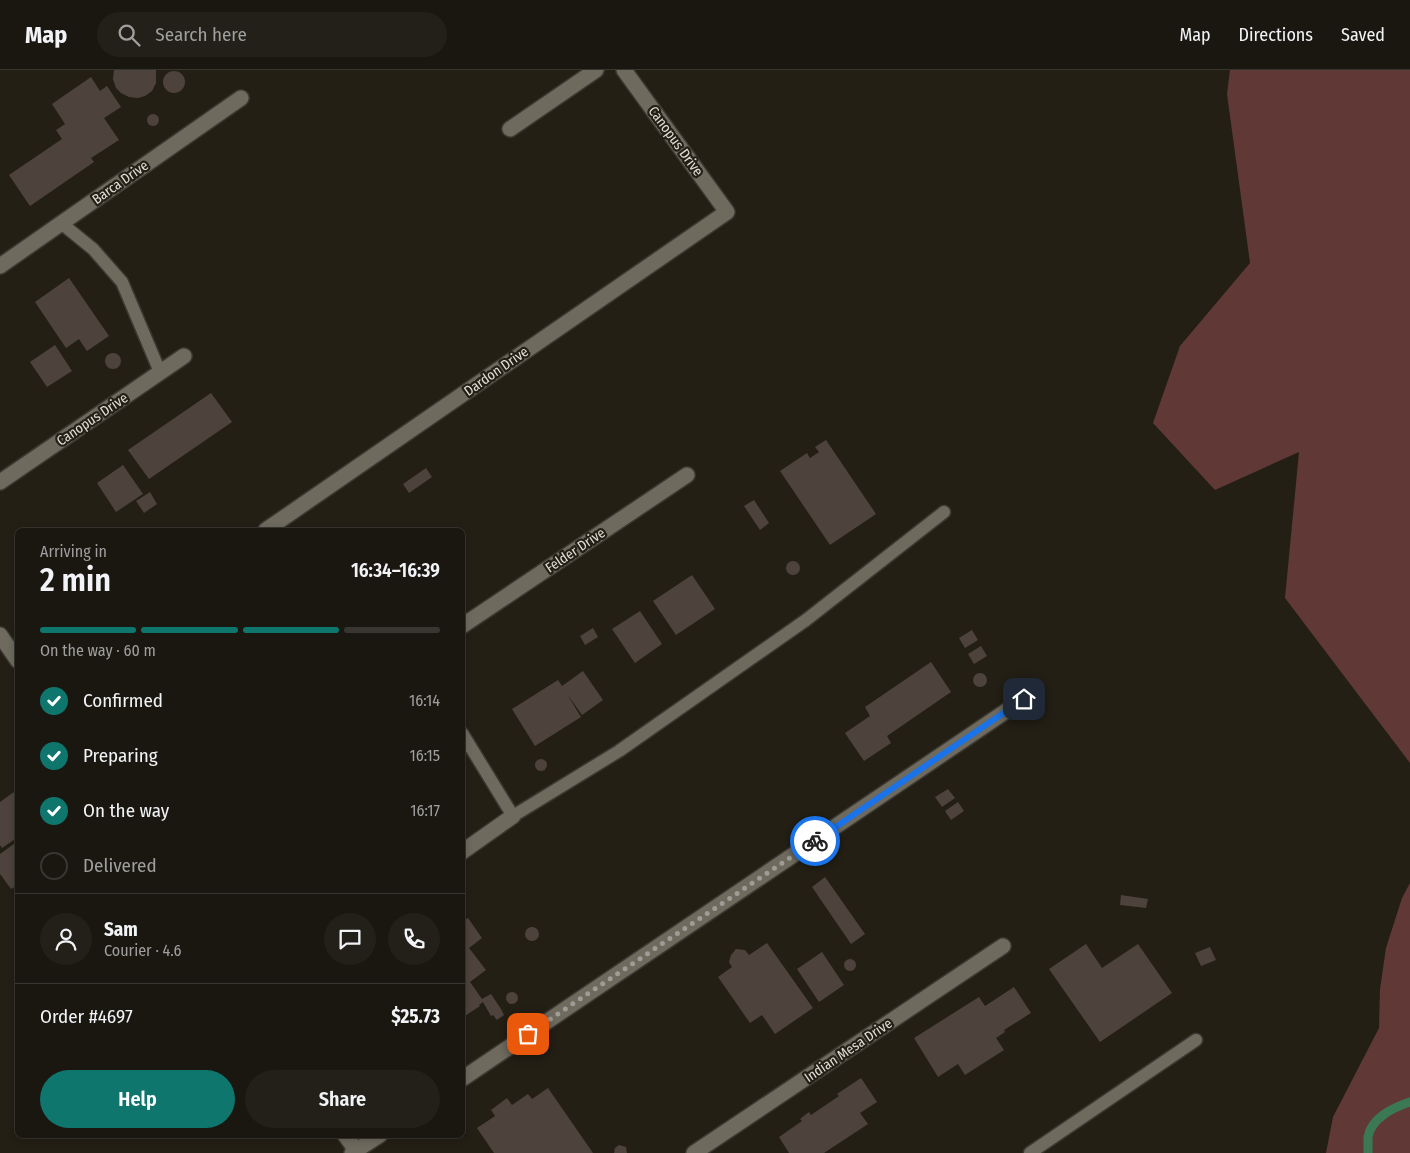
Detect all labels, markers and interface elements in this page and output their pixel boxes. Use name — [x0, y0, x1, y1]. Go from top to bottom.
search box — [97, 12, 447, 57]
text: Map — [25, 21, 67, 49]
icon: search — [115, 21, 143, 49]
text: Search here — [155, 23, 247, 46]
text: Map — [1179, 24, 1211, 46]
text: Directions — [1239, 24, 1313, 46]
text: Saved — [1341, 24, 1385, 46]
street label: Canopus Drive — [645, 103, 707, 180]
street label: Barca Drive — [89, 157, 152, 208]
street label: Dardon Drive — [461, 343, 532, 400]
street label: Canopus Drive — [53, 389, 131, 449]
street label: Felder Drive — [542, 524, 608, 577]
text: Arriving in — [40, 542, 107, 561]
text: 16:34–16:39 — [351, 559, 440, 582]
text: 2 min — [40, 561, 111, 599]
text: On the way · 60 m — [40, 641, 156, 660]
pin — [1003, 678, 1045, 720]
icon: home — [1010, 685, 1038, 713]
icon: check — [40, 687, 68, 715]
text: Confirmed — [83, 689, 163, 712]
text: 16:14 — [409, 691, 440, 710]
icon: check — [40, 742, 68, 770]
text: Preparing — [83, 744, 158, 767]
text: 16:15 — [410, 746, 440, 765]
icon: check — [40, 797, 68, 825]
text: On the way — [83, 799, 169, 822]
text: 16:17 — [410, 801, 440, 820]
courier — [790, 816, 840, 866]
icon: bike — [801, 827, 829, 855]
text: Delivered — [83, 854, 157, 877]
button: person — [40, 913, 92, 965]
button: chat — [324, 913, 376, 965]
button: phone — [388, 913, 440, 965]
text: Sam — [104, 918, 138, 941]
text: Courier · 4.6 — [104, 941, 182, 960]
text: Order #4697 — [40, 1005, 133, 1028]
text: $25.73 — [391, 1005, 440, 1028]
pin — [507, 1013, 549, 1055]
street label: Indian Mesa Drive — [801, 1015, 895, 1086]
icon: bag — [514, 1020, 542, 1048]
button: Help — [40, 1070, 235, 1128]
button: Share — [245, 1070, 440, 1128]

